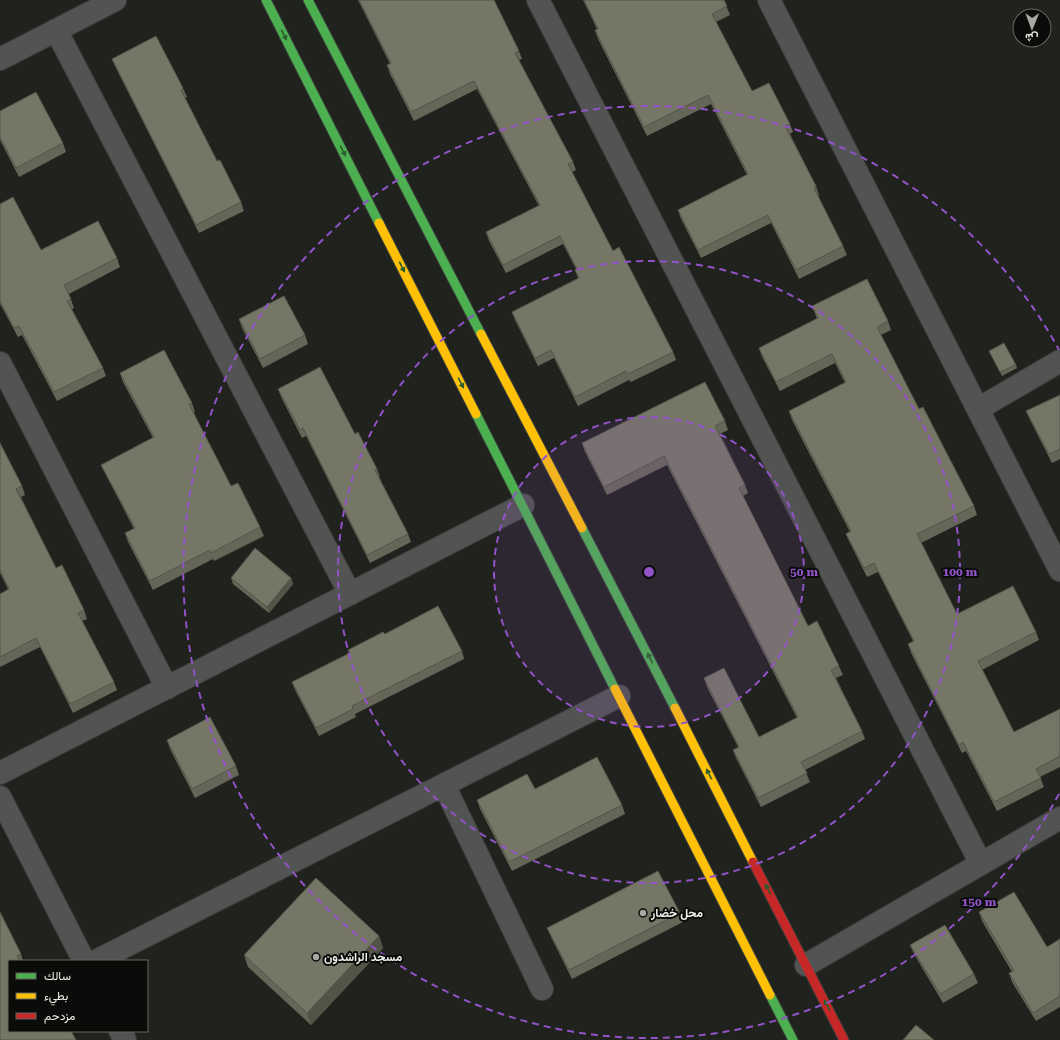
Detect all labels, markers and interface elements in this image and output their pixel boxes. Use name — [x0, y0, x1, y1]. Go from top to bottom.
north arrow — [1012, 8, 1052, 48]
one-way arrow — [281, 29, 287, 41]
text: ش — [1025, 31, 1039, 44]
one-way arrow — [340, 145, 346, 156]
one-way arrow — [399, 261, 405, 272]
one-way arrow — [457, 377, 464, 388]
centre of rings — [642, 565, 656, 579]
text: 50 m — [790, 565, 818, 579]
text: 100 m — [943, 565, 978, 579]
one-way arrow — [646, 652, 653, 664]
one-way arrow — [706, 768, 712, 779]
one-way arrow — [765, 884, 771, 895]
text: 150 m — [962, 895, 997, 909]
place label: محل خضار — [650, 906, 703, 921]
marker: محل خضار — [638, 908, 648, 918]
place label: مسجد الراشدون — [324, 950, 403, 965]
marker: مسجد الراشدون — [311, 952, 321, 962]
legend — [8, 960, 148, 1032]
text: سالك — [44, 969, 71, 983]
text: بطيء — [44, 989, 68, 1006]
one-way arrow — [824, 999, 830, 1011]
text: مزدحم — [44, 1009, 75, 1024]

